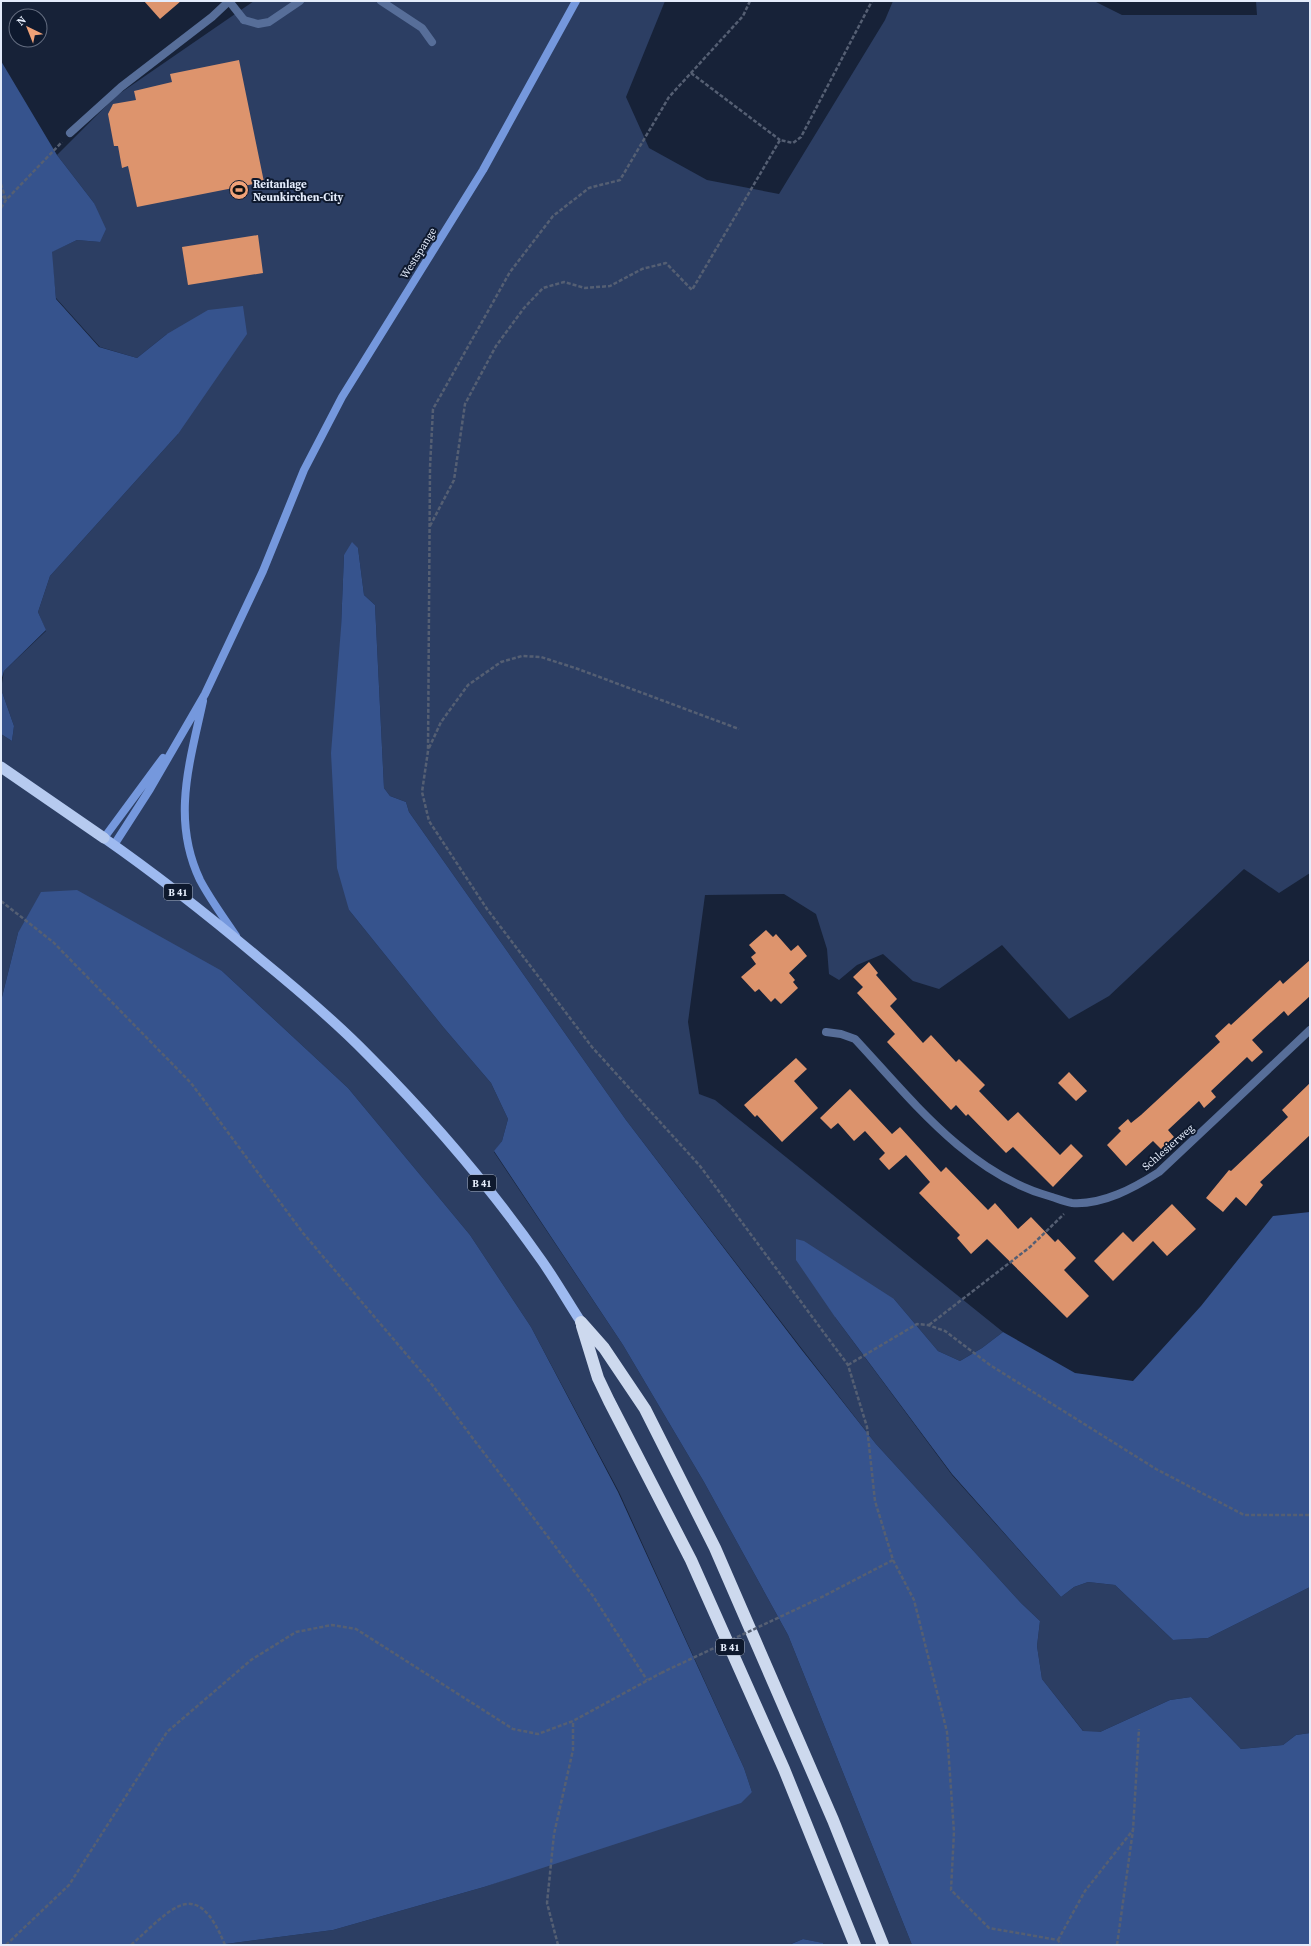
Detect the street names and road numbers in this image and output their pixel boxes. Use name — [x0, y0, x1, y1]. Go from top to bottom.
street label: Westspange — [397, 224, 440, 282]
road number: B 41 — [164, 884, 192, 900]
street label: Schlesierweg — [1139, 1120, 1198, 1174]
road number: B 41 — [468, 1175, 496, 1191]
road number: B 41 — [716, 1639, 744, 1655]

